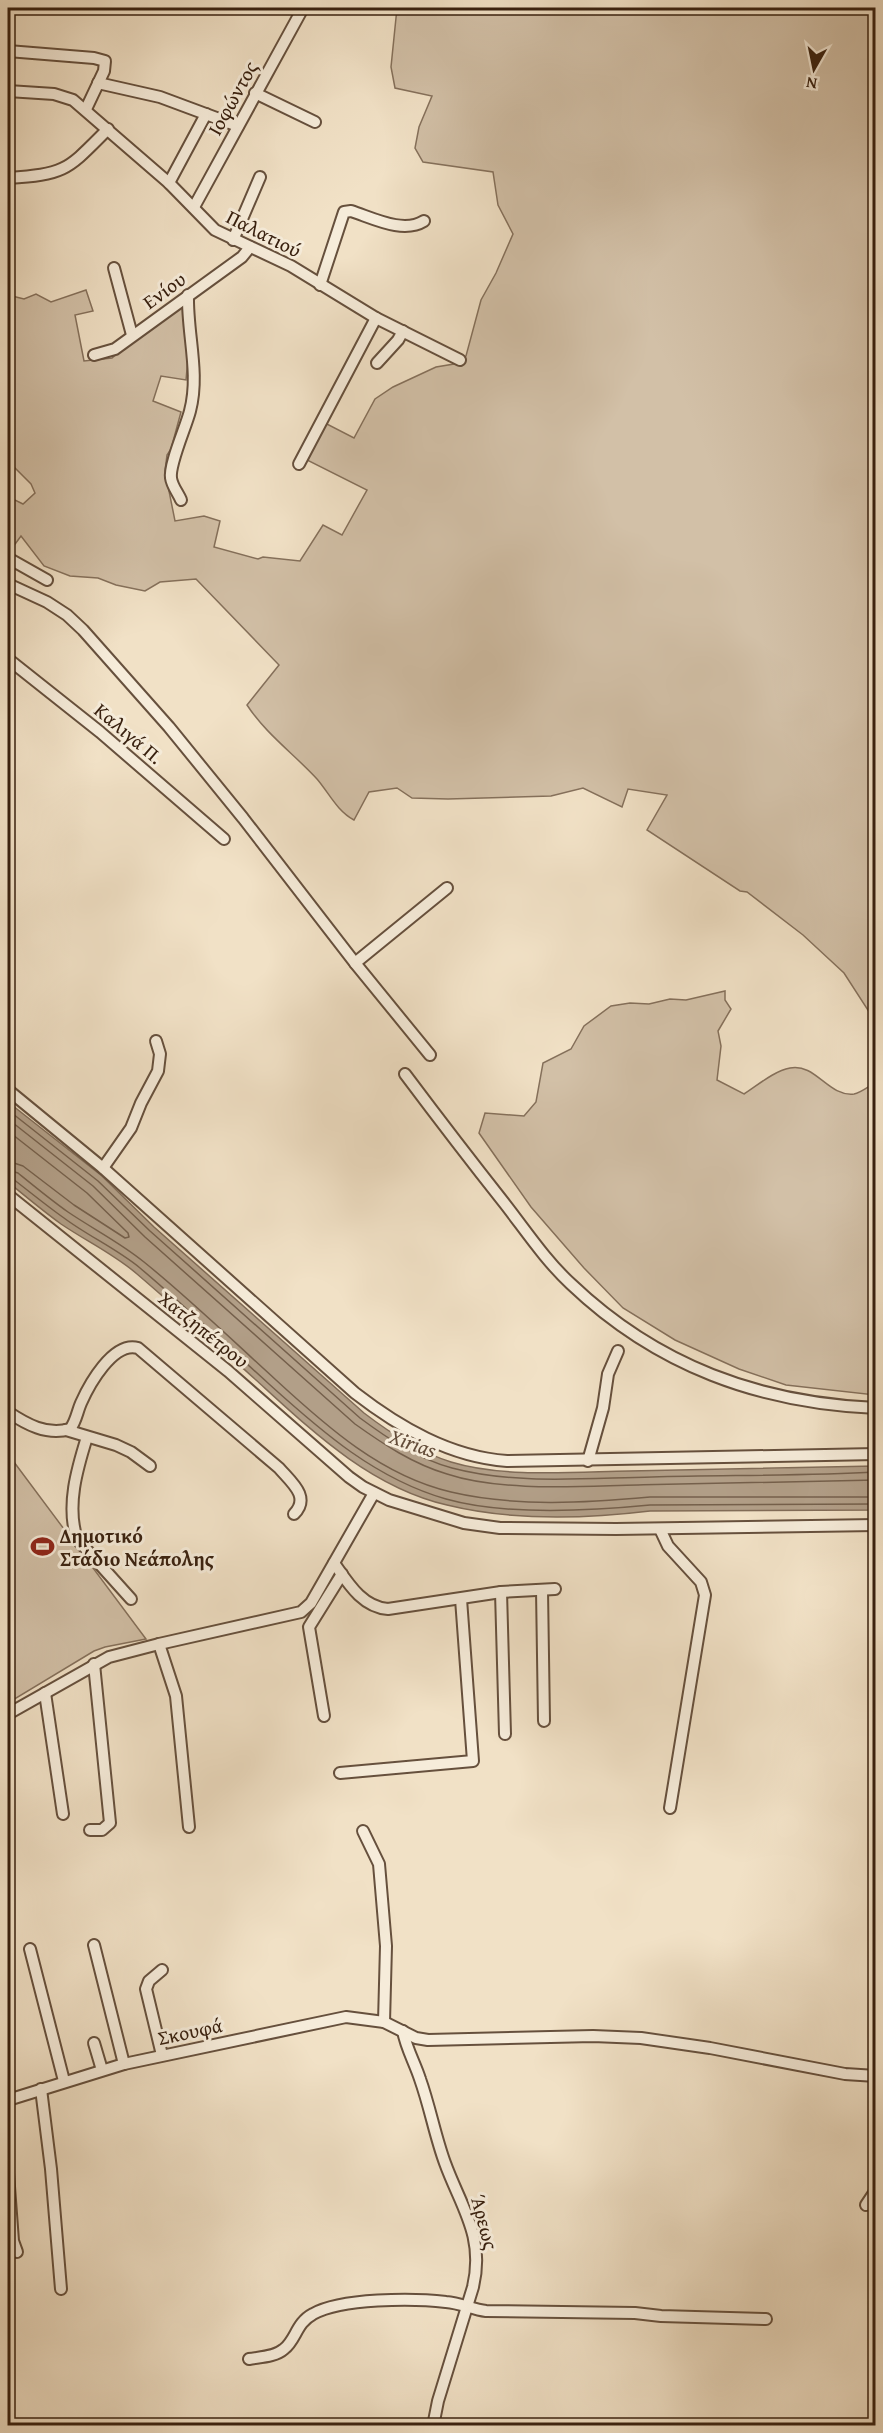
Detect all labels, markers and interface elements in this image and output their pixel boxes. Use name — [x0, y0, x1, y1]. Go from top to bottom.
north arrow — [784, 39, 844, 99]
street label: Ιοφώντος — [200, 55, 265, 140]
text: N — [804, 71, 819, 97]
street label: Παλατιού — [222, 202, 306, 264]
street label: Ενίου — [136, 264, 192, 316]
street label: Καλιγά Π. — [88, 696, 170, 770]
street label: Χατζηπέτρου — [153, 1284, 255, 1374]
water label: Xirias — [384, 1420, 441, 1466]
place label: Δημοτικό Στάδιο Νεάπολης — [59, 1521, 215, 1573]
sports icon: Δημοτικό Στάδιο Νεάπολης — [29, 1533, 55, 1559]
street label: Σκουφά — [155, 2010, 225, 2052]
street label: Άρεως — [464, 2191, 506, 2253]

